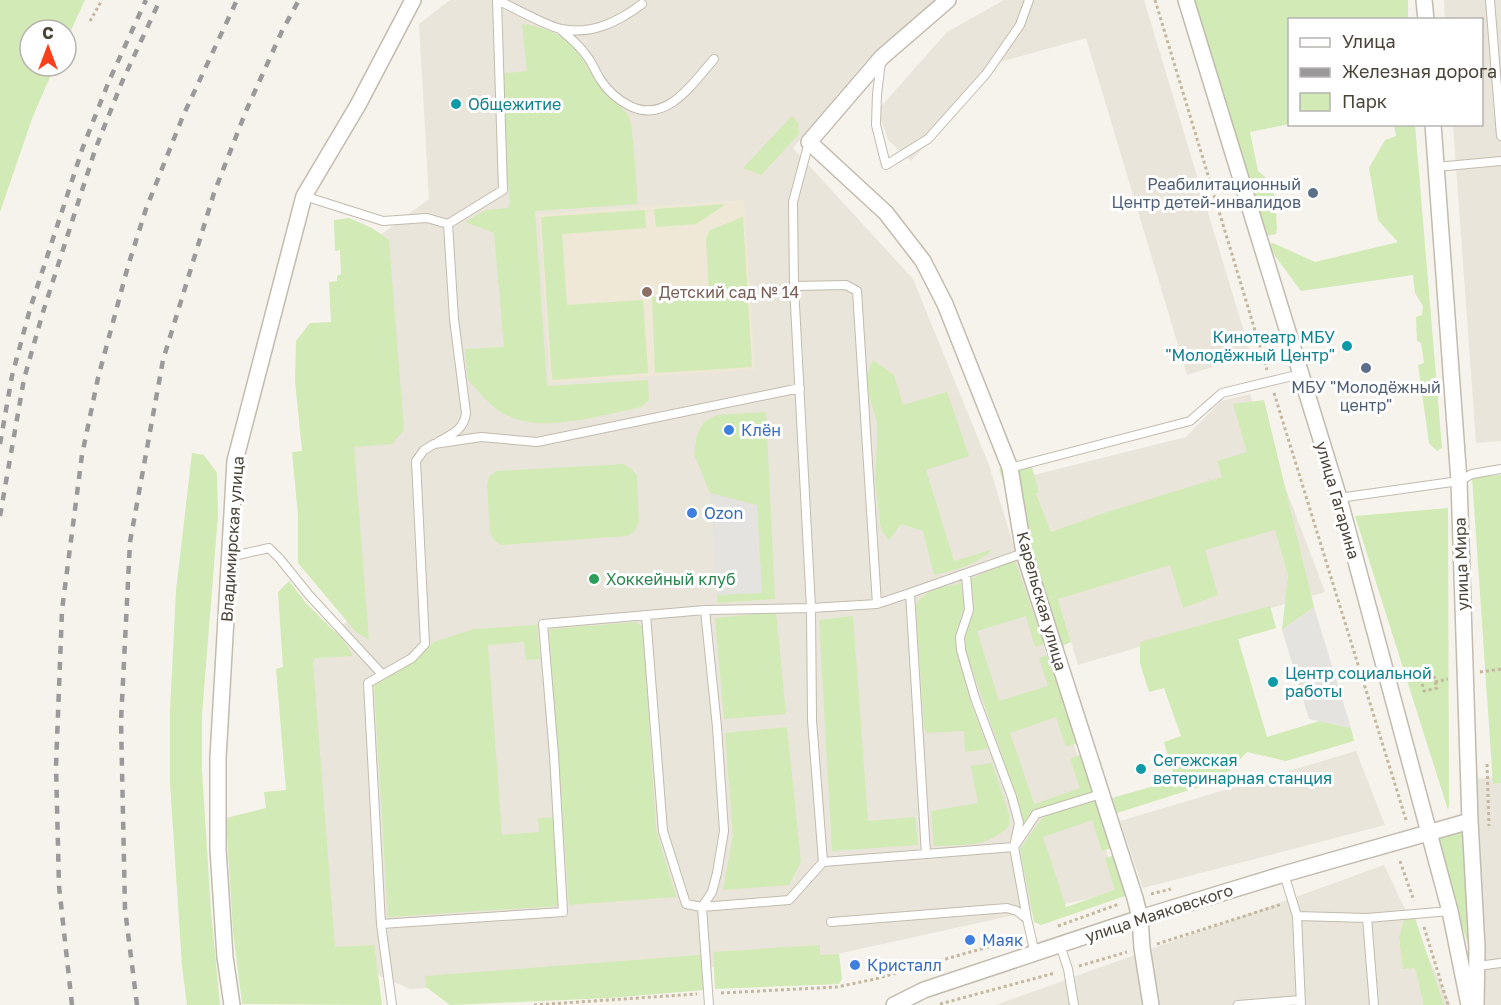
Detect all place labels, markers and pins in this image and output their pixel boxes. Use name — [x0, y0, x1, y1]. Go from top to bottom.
place label: Общежитие — [468, 94, 561, 114]
marker: Общежитие — [449, 97, 463, 111]
place label: Реабилитационный Центр детей-инвалидов — [1112, 174, 1301, 212]
marker: Реабилитационный Центр детей-инвалидов — [1306, 186, 1320, 200]
place label: Детский сад № 14 — [659, 282, 799, 302]
marker: Детский сад № 14 — [640, 285, 654, 299]
place label: Кинотеатр МБУ "Молодёжный Центр" — [1165, 327, 1335, 365]
marker: Кинотеатр МБУ "Молодёжный Центр" — [1340, 339, 1354, 353]
marker: МБУ "Молодёжный центр" — [1359, 361, 1373, 375]
place label: МБУ "Молодёжный центр" — [1291, 377, 1441, 415]
place label: Клён — [741, 420, 781, 440]
marker: Клён — [722, 423, 736, 437]
place label: Ozon — [704, 503, 743, 523]
marker: Ozon — [685, 506, 699, 520]
place label: Хоккейный клуб — [606, 569, 736, 589]
marker: Хоккейный клуб — [587, 572, 601, 586]
place label: Центр социальной работы — [1285, 663, 1432, 701]
marker: Центр социальной работы — [1266, 675, 1280, 689]
place label: Сегежская ветеринарная станция — [1153, 750, 1332, 788]
marker: Сегежская ветеринарная станция — [1134, 762, 1148, 776]
place label: Маяк — [982, 930, 1023, 950]
marker: Маяк — [963, 933, 977, 947]
place label: Кристалл — [867, 955, 942, 975]
marker: Кристалл — [848, 958, 862, 972]

